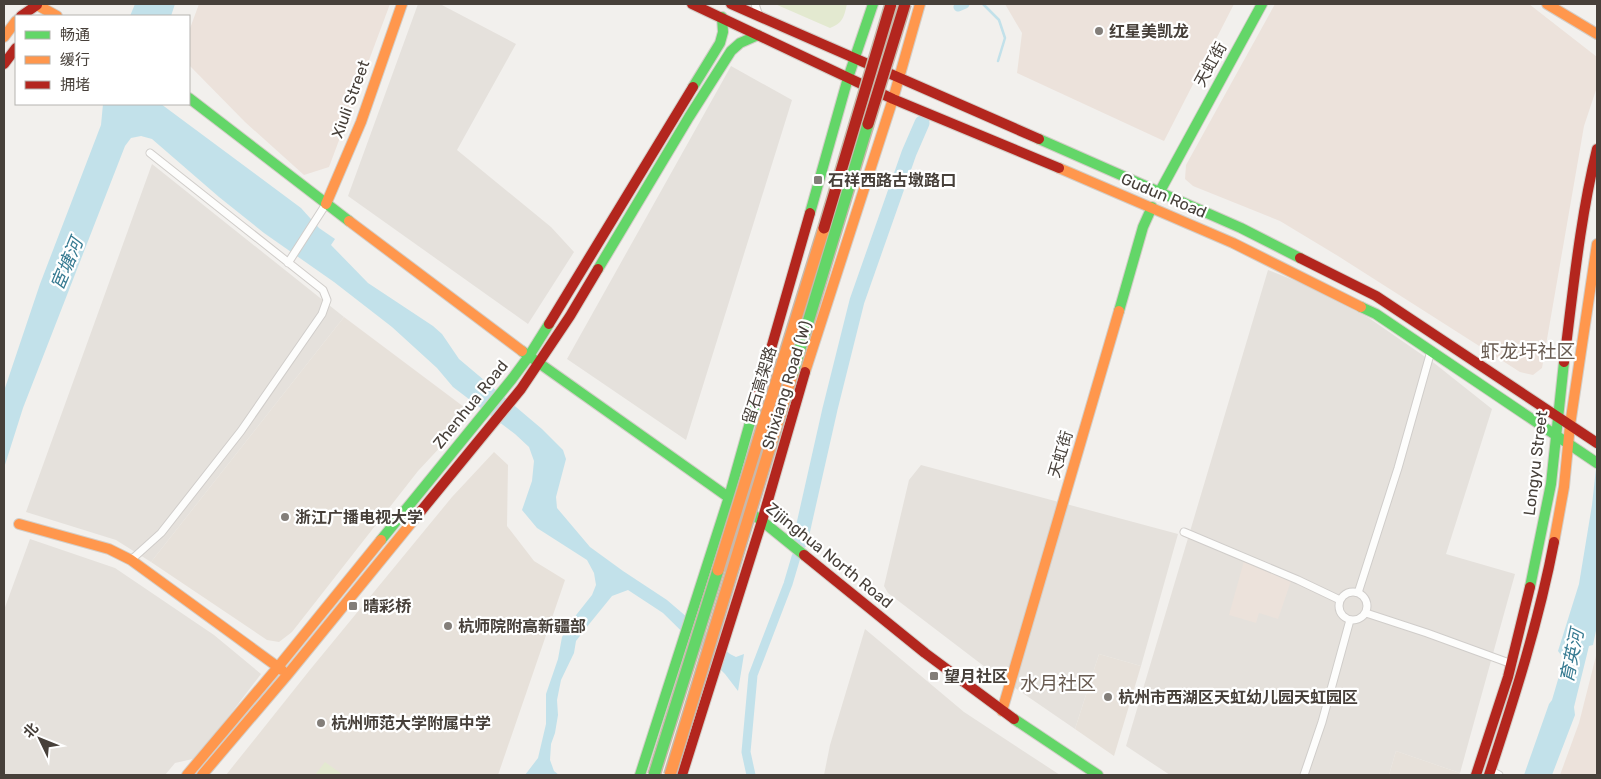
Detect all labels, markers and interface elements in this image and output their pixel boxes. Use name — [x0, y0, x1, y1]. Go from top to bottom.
legend — [15, 15, 190, 105]
place label: 红星美凯龙 — [1109, 22, 1189, 41]
marker: 红星美凯龙 — [1093, 25, 1105, 37]
text: 畅通 — [60, 26, 90, 44]
street label: 天虹街 — [1190, 39, 1230, 90]
text: 缓行 — [60, 51, 90, 69]
street label: Xiuli Street — [328, 58, 373, 141]
text: 拥堵 — [60, 76, 90, 94]
street label: Gudun Road — [1118, 169, 1210, 222]
place label: 石祥西路古墩路口 — [828, 171, 956, 190]
marker: 石祥西路古墩路口 — [812, 174, 824, 186]
water label: 宦塘河 — [46, 232, 89, 293]
street label: Shixiang Road (W) — [758, 318, 815, 452]
district label: 虾龙圩社区 — [1480, 340, 1576, 363]
street label: 留石高架路 — [739, 344, 780, 426]
street label: Zhenhua Road — [429, 356, 512, 452]
street label: Longyu Street — [1520, 409, 1551, 517]
street label: 天虹街 — [1044, 428, 1077, 480]
street label: Zijinghua North Road — [763, 499, 897, 612]
place label: 浙江广播电视大学 — [295, 508, 423, 527]
marker: 浙江广播电视大学 — [279, 511, 291, 523]
place label: 晴彩桥 — [363, 597, 412, 616]
marker: 晴彩桥 — [347, 600, 359, 612]
place label: 杭师院附高新疆部 — [458, 617, 586, 636]
marker: 杭师院附高新疆部 — [442, 620, 454, 632]
water label: 育英河 — [1556, 624, 1589, 685]
place label: 望月社区 — [944, 667, 1008, 686]
marker: 望月社区 — [928, 670, 940, 682]
district label: 水月社区 — [1020, 672, 1096, 695]
place label: 杭州市西湖区天虹幼儿园天虹园区 — [1118, 688, 1358, 707]
marker: 杭州市西湖区天虹幼儿园天虹园区 — [1102, 691, 1114, 703]
north arrow — [15, 714, 65, 764]
place label: 杭州师范大学附属中学 — [331, 714, 491, 733]
marker: 杭州师范大学附属中学 — [315, 717, 327, 729]
text: 北 — [20, 720, 42, 741]

